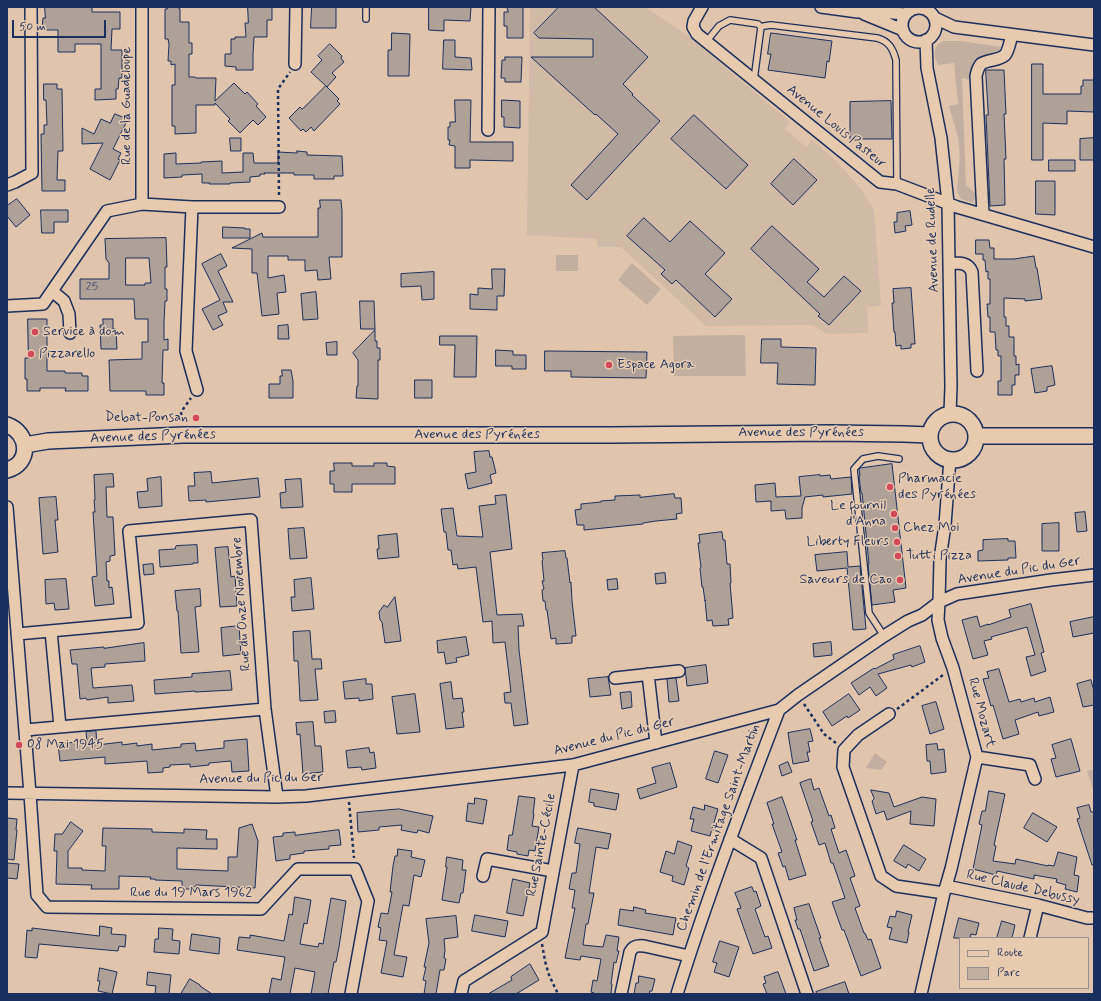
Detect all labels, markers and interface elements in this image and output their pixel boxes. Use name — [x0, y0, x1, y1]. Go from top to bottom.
scale bar — [14, 12, 108, 38]
text: 50 m — [19, 19, 46, 35]
street label: Rue de la Guadeloupe — [119, 47, 135, 165]
street label: Avenue Louis Pasteur — [783, 82, 889, 172]
street label: Avenue de Rudelle — [923, 187, 943, 293]
house number: 25 — [86, 280, 98, 294]
place label: Service à dom — [43, 324, 125, 340]
marker: Service à dom — [30, 327, 40, 337]
place label: Pizzarello — [39, 346, 95, 362]
marker: Pizzarello — [26, 349, 36, 359]
place label: Espace Agora — [617, 357, 694, 373]
marker: Espace Agora — [604, 360, 614, 370]
place label: Debat-Ponsan — [105, 410, 188, 426]
marker: Debat-Ponsan — [191, 413, 201, 423]
street label: Avenue des Pyrénées — [738, 425, 864, 441]
street label: Avenue des Pyrénées — [90, 426, 216, 448]
street label: Avenue des Pyrénées — [414, 427, 540, 443]
place label: Pharmacie des Pyrénées — [898, 471, 976, 504]
marker: Pharmacie des Pyrénées — [885, 482, 895, 492]
place label: Le fournil d'Anna — [830, 498, 886, 530]
marker: Le fournil d'Anna — [889, 509, 899, 519]
place label: Chez Moi — [903, 520, 960, 536]
marker: Chez Moi — [890, 523, 900, 533]
place label: Liberty Fleurs — [807, 534, 889, 550]
street label: Rue du Onze Novembre — [229, 536, 255, 672]
marker: Liberty Fleurs — [892, 537, 902, 547]
place label: Tutti Pizza — [906, 548, 972, 564]
marker: Tutti Pizza — [893, 551, 903, 561]
street label: Avenue du Pic du Ger — [957, 553, 1081, 589]
place label: Saveurs de Cao — [799, 572, 892, 588]
marker: Saveurs de Cao — [895, 575, 905, 585]
street label: Rue Mozart — [964, 676, 998, 750]
street label: Avenue du Pic du Ger — [552, 714, 676, 760]
street label: Chemin de l'Ermitage Saint-Martin — [674, 722, 764, 934]
place label: 08 Mai 1945 — [27, 737, 104, 753]
marker: 08 Mai 1945 — [14, 740, 24, 750]
street label: Avenue du Pic du Ger — [199, 770, 323, 788]
street label: Rue Sainte-Cécile — [524, 792, 560, 898]
street label: Rue Claude Debussy — [965, 867, 1081, 909]
street label: Rue du 19 Mars 1962 — [130, 885, 252, 901]
legend — [959, 937, 1089, 989]
text: Route — [997, 945, 1023, 961]
text: Parc — [997, 965, 1020, 981]

